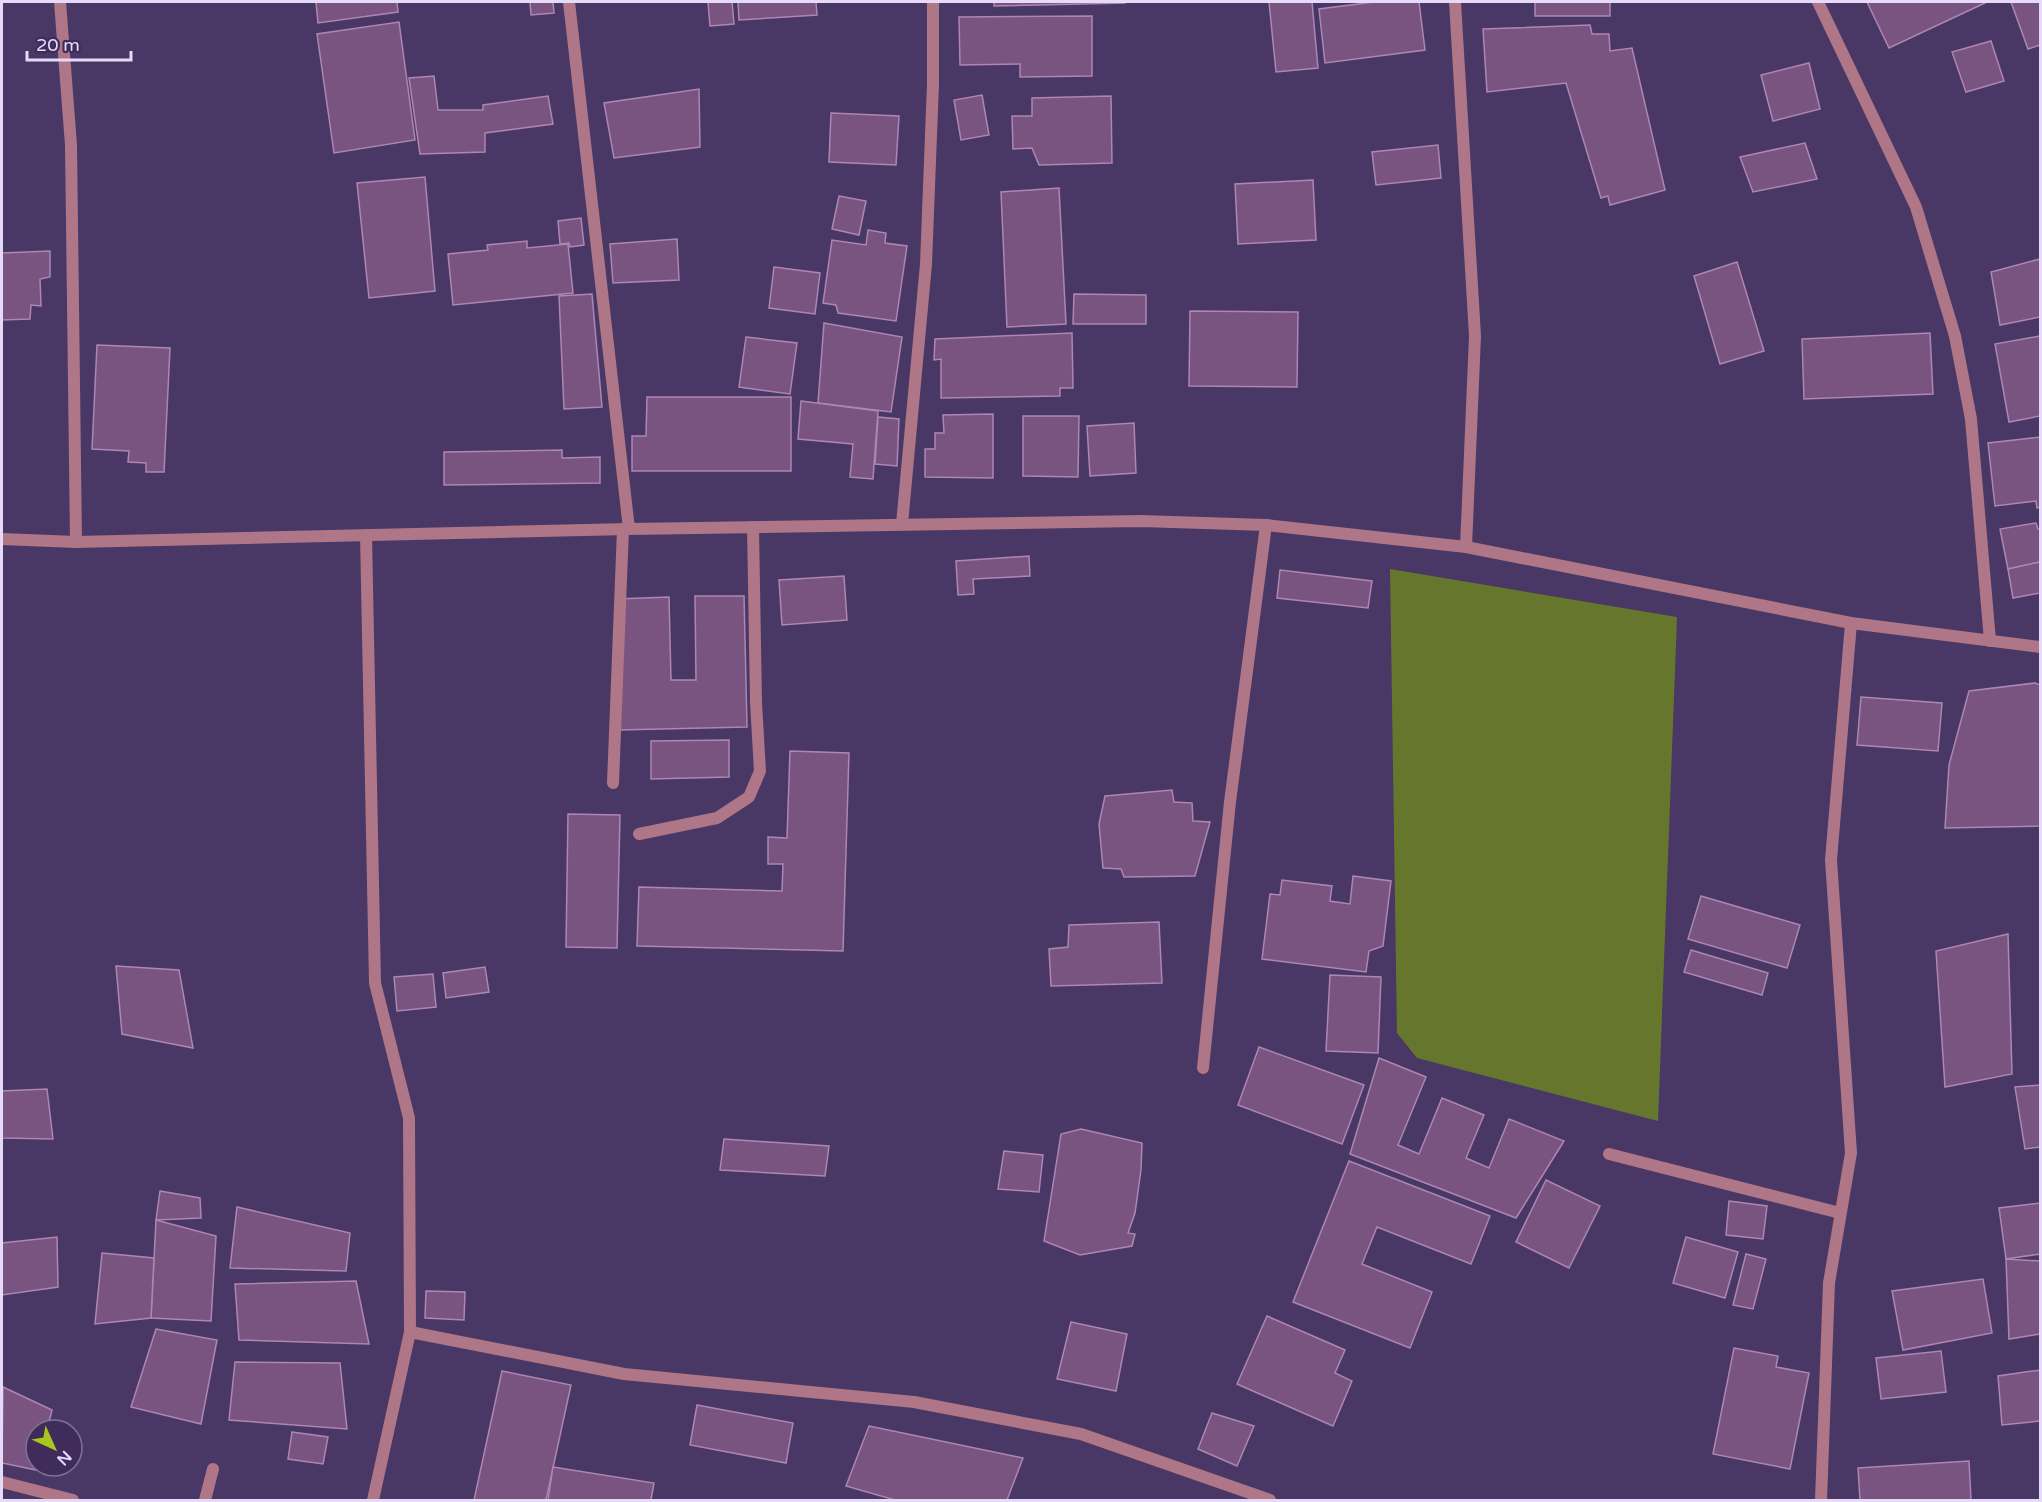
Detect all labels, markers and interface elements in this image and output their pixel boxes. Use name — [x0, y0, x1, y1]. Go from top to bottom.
scale bar — [27, 24, 130, 62]
text: 20 m — [36, 34, 80, 56]
north arrow — [24, 1418, 84, 1478]
text: N — [52, 1446, 76, 1470]

